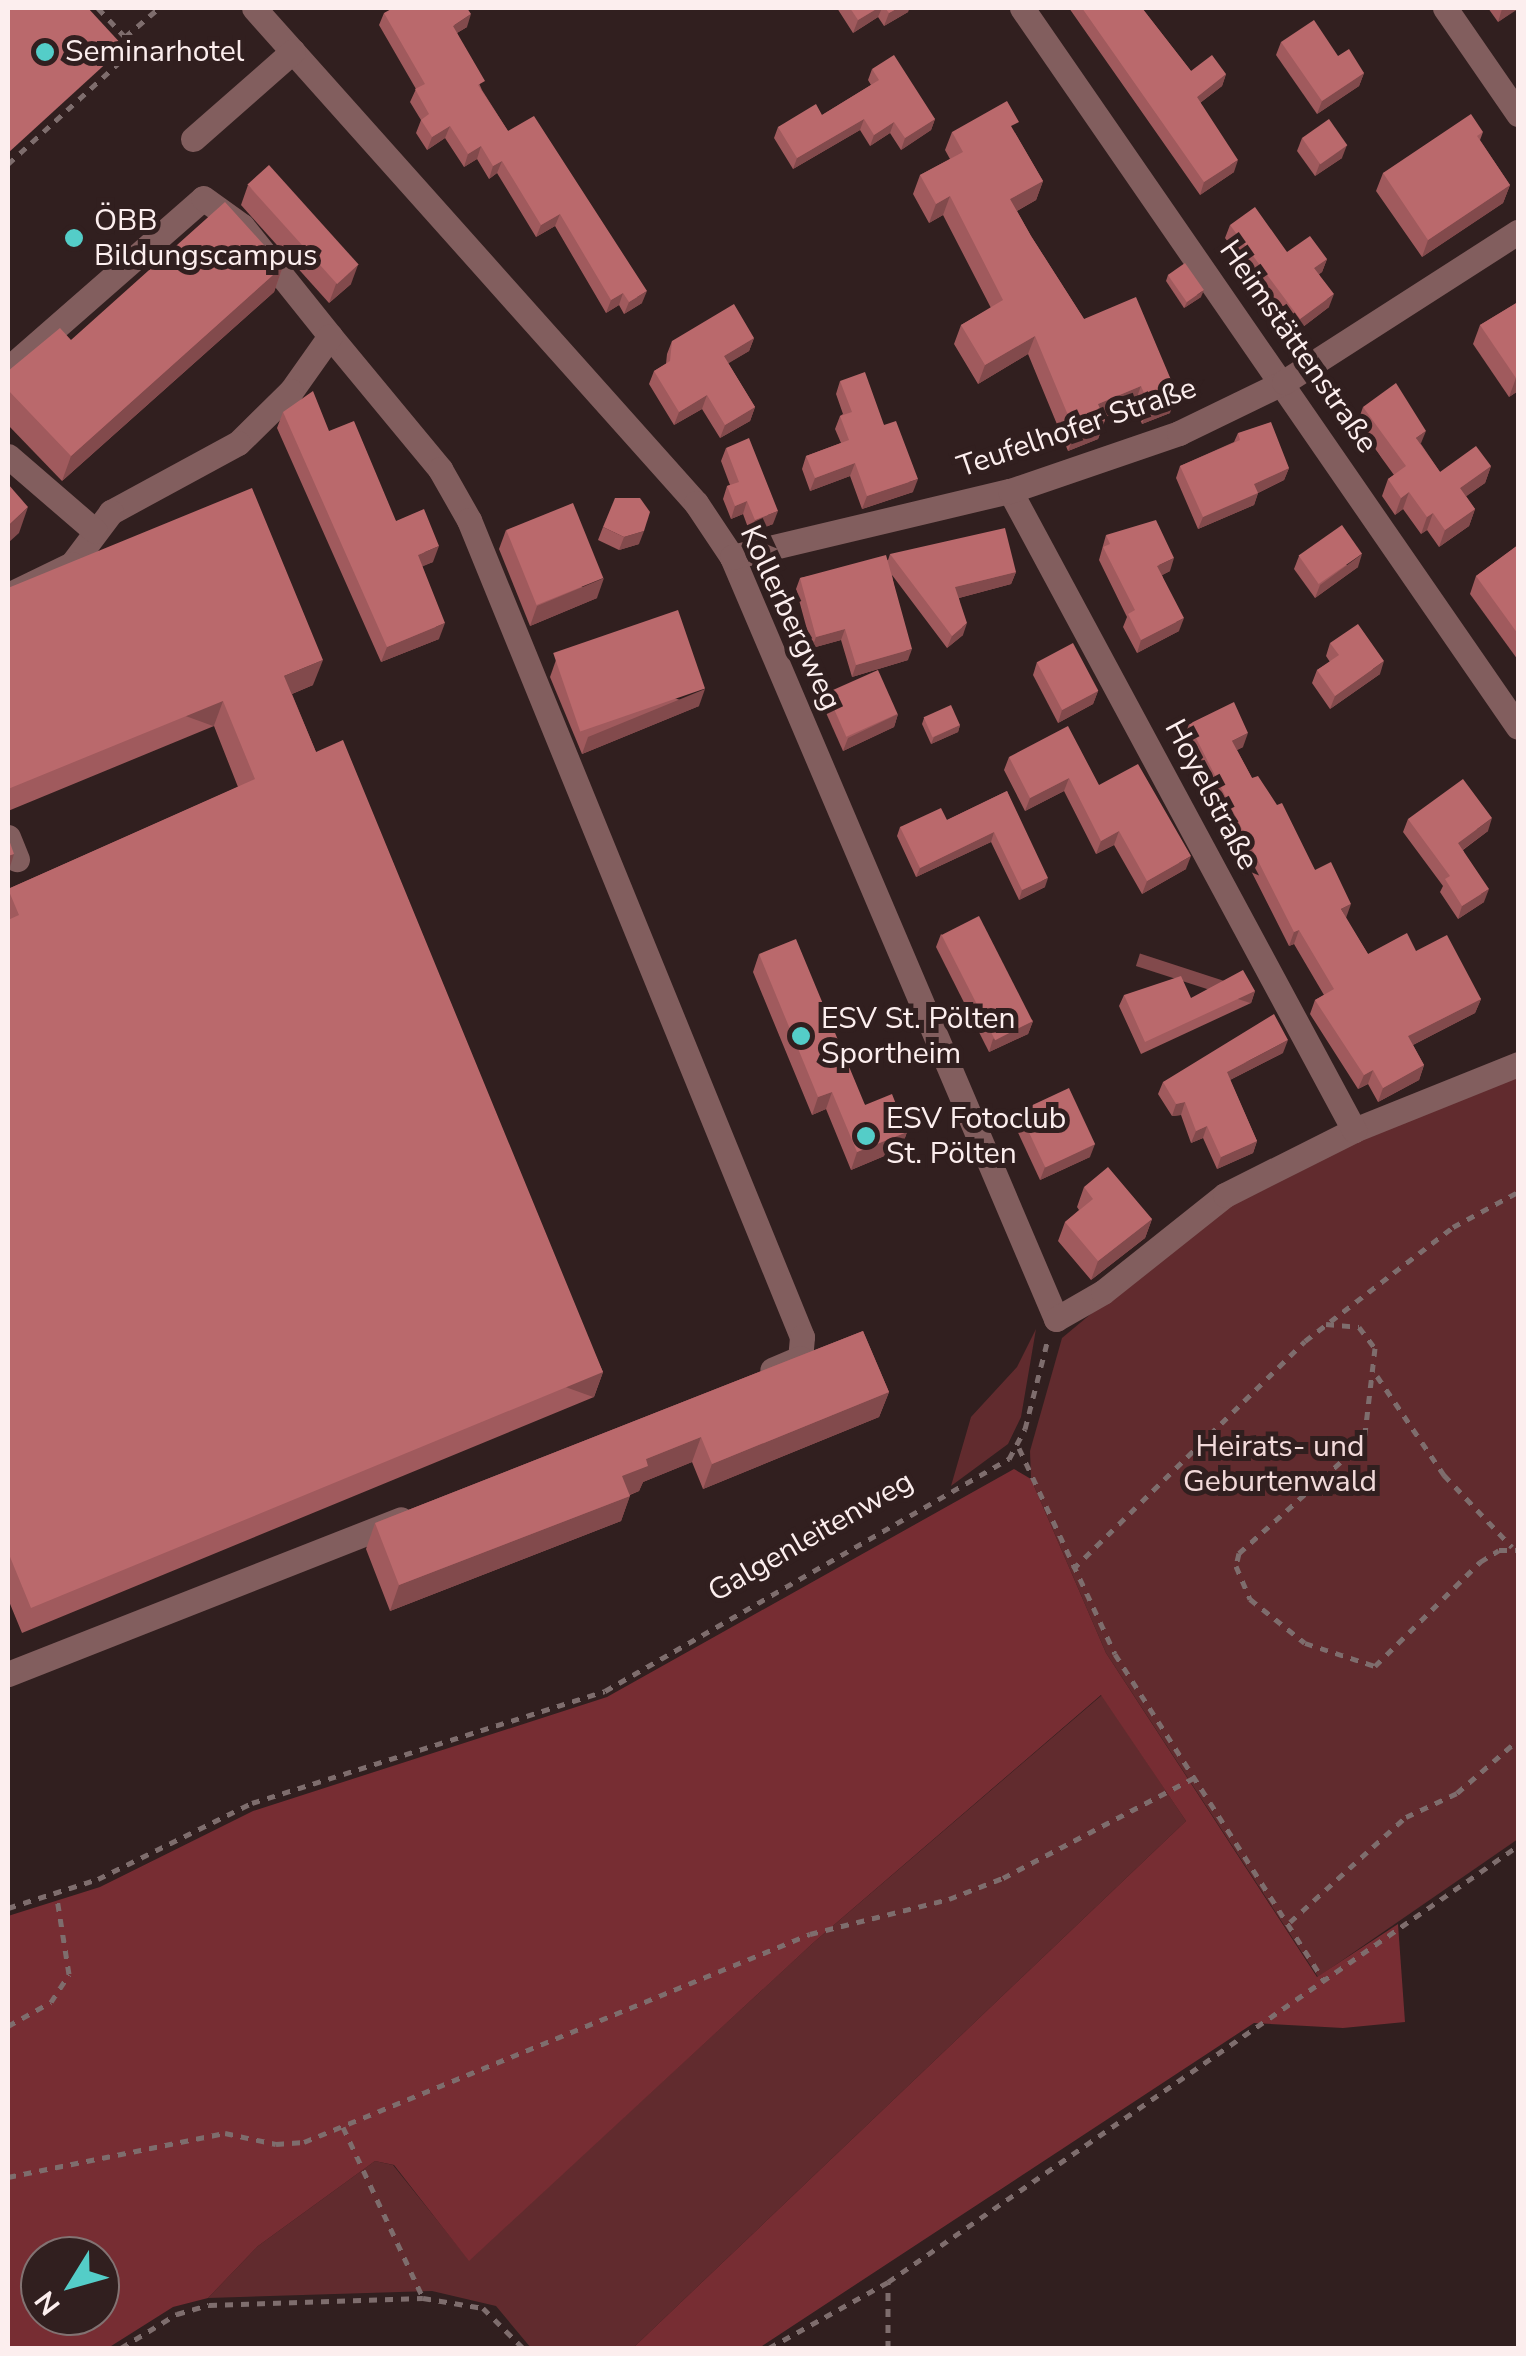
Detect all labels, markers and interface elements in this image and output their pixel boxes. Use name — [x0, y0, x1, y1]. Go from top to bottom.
place label: Seminarhotel — [65, 34, 244, 70]
marker: Seminarhotel — [34, 41, 56, 63]
place label: ÖBB Bildungscampus — [94, 203, 317, 274]
marker: ÖBB Bildungscampus — [63, 227, 85, 249]
street label: Heimstättenstraße — [1211, 234, 1385, 460]
street label: Teufelhofer Straße — [953, 370, 1201, 486]
street label: Kollerbergweg — [732, 520, 848, 716]
street label: Hoyelstraße — [1156, 714, 1266, 876]
place label: ESV St. Pölten Sportheim — [821, 1001, 1016, 1072]
marker: ESV St. Pölten Sportheim — [790, 1025, 812, 1047]
place label: ESV Fotoclub St. Pölten — [886, 1101, 1066, 1172]
marker: ESV Fotoclub St. Pölten — [855, 1125, 877, 1147]
park label: Heirats- und Geburtenwald — [1183, 1429, 1377, 1500]
street label: Galgenleitenweg — [702, 1464, 920, 1610]
north arrow — [20, 2236, 120, 2336]
text: N — [26, 2283, 69, 2323]

